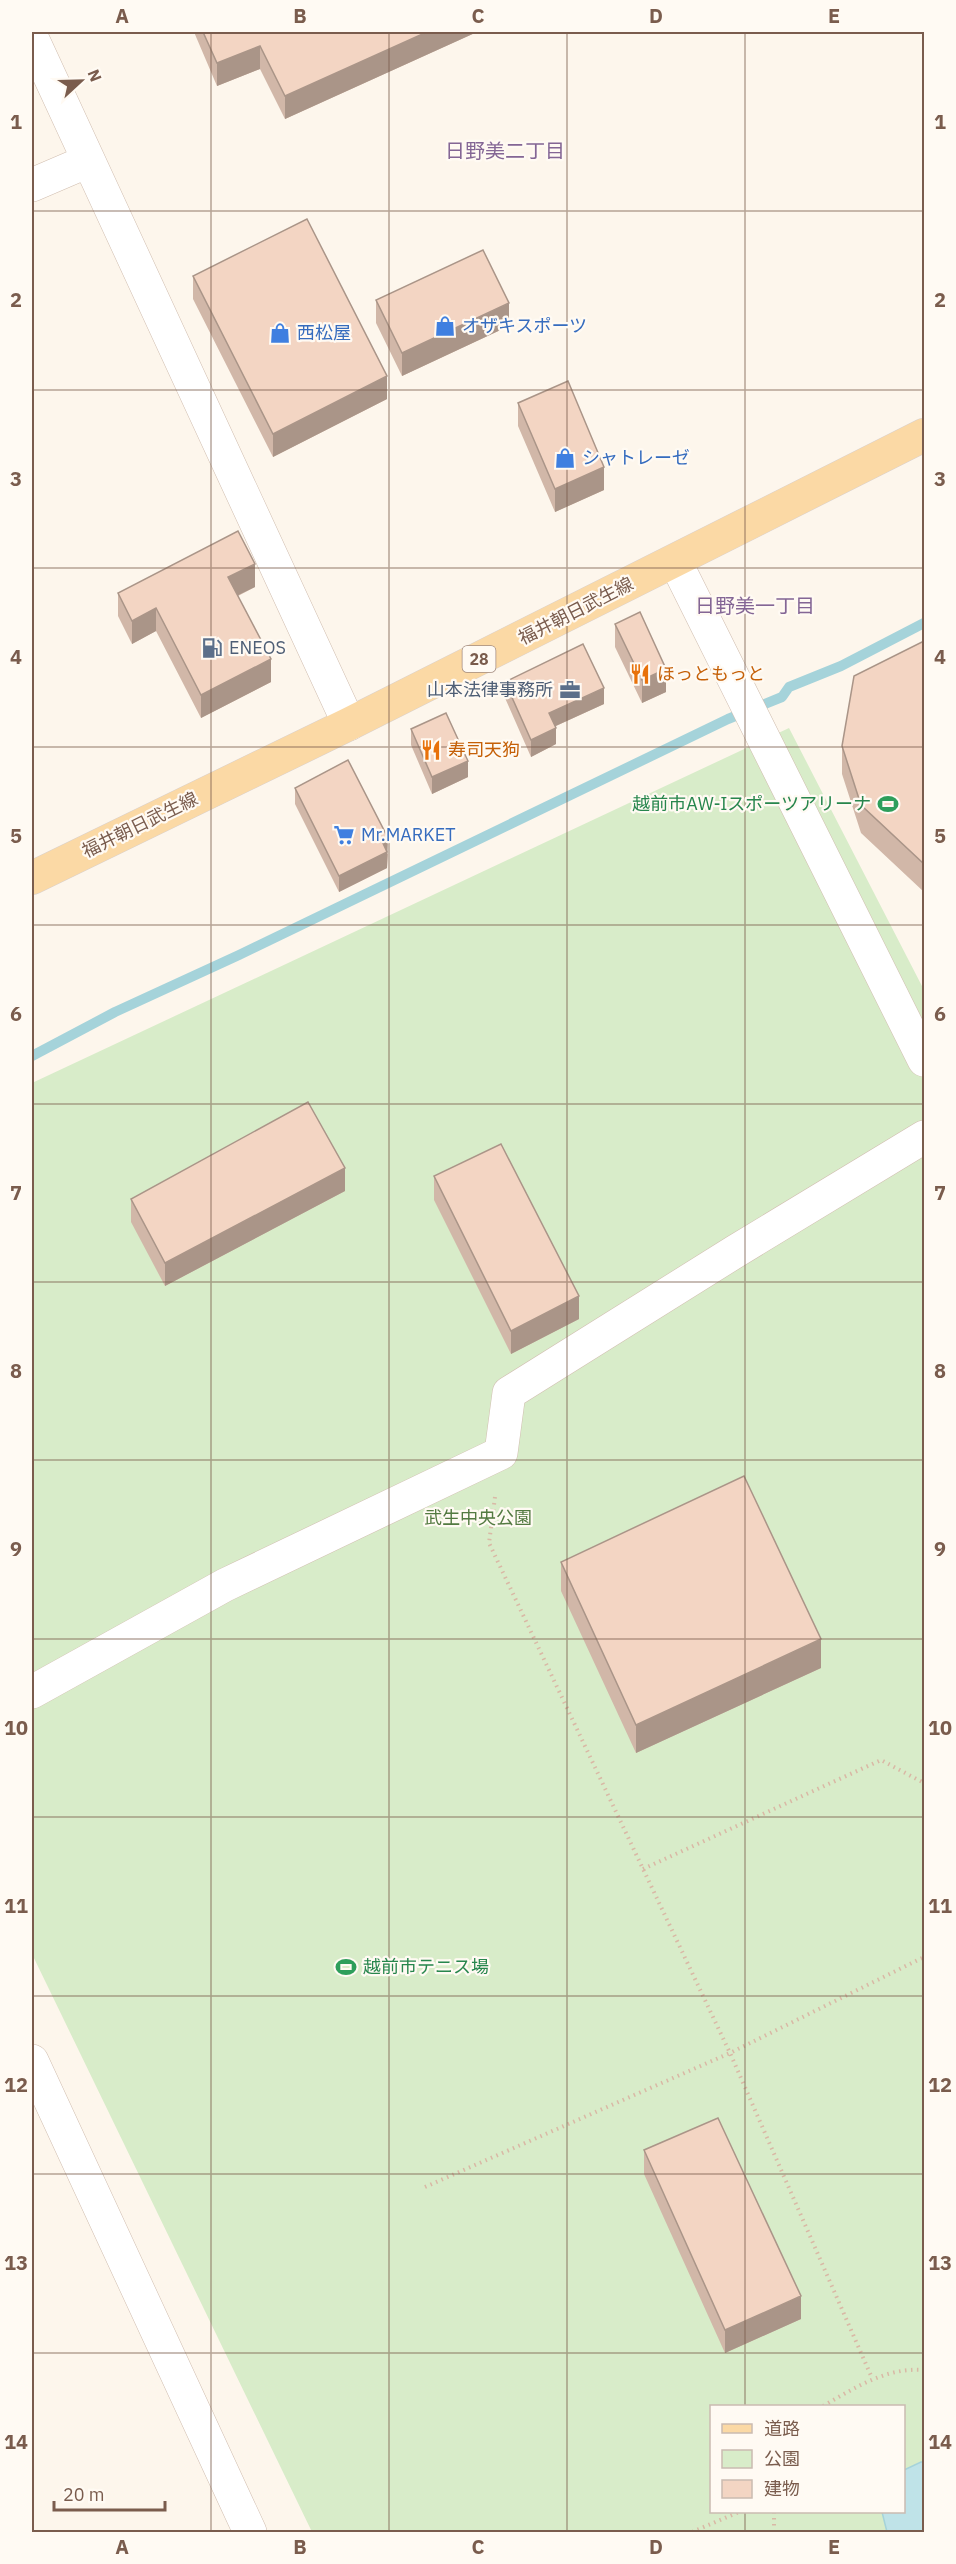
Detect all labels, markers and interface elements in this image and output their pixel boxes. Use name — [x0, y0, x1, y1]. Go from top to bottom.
text: A — [115, 2, 129, 29]
text: B — [293, 2, 307, 29]
text: C — [471, 2, 485, 29]
text: D — [649, 2, 663, 29]
text: E — [828, 2, 840, 29]
north arrow — [51, 51, 111, 111]
text: N — [83, 66, 106, 85]
text: 1 — [10, 108, 22, 135]
text: 1 — [934, 108, 946, 135]
district label: 日野美二丁目 — [445, 137, 565, 164]
text: 2 — [10, 286, 22, 313]
text: 2 — [934, 286, 946, 313]
shop icon: オザキスポーツ — [433, 314, 457, 338]
place label: オザキスポーツ — [462, 314, 587, 337]
shop icon: 西松屋 — [268, 321, 292, 345]
place label: 西松屋 — [297, 321, 351, 344]
shop icon: シャトレーゼ — [553, 446, 577, 470]
place label: シャトレーゼ — [582, 446, 690, 469]
text: 3 — [10, 465, 22, 492]
text: 3 — [934, 465, 946, 492]
street label: 福井朝日武生線 — [514, 572, 637, 649]
district label: 日野美一丁目 — [695, 592, 815, 619]
fuel station icon: ENEOS — [200, 636, 224, 660]
place label: ENEOS — [229, 636, 286, 659]
text: 4 — [10, 643, 22, 670]
text: 4 — [934, 643, 946, 670]
road number: 28 — [462, 646, 496, 672]
restaurant icon: ほっともっと — [628, 662, 652, 686]
place label: ほっともっと — [657, 662, 765, 685]
place label: 山本法律事務所 — [427, 678, 553, 701]
office icon: 山本法律事務所 — [558, 678, 582, 702]
restaurant icon: 寿司天狗 — [419, 738, 443, 762]
place label: 寿司天狗 — [448, 738, 520, 761]
street label: 福井朝日武生線 — [78, 787, 201, 863]
place label: 越前市AW-Iスポーツアリーナ — [632, 792, 871, 815]
sports icon: 越前市AW-Iスポーツアリーナ — [876, 792, 900, 816]
text: 5 — [10, 822, 22, 849]
text: 5 — [934, 822, 946, 849]
supermarket icon: Mr.MARKET — [332, 823, 356, 847]
place label: Mr.MARKET — [361, 823, 456, 846]
text: 6 — [10, 1000, 22, 1027]
text: 6 — [934, 1000, 946, 1027]
text: 7 — [10, 1179, 22, 1206]
text: 7 — [934, 1179, 946, 1206]
text: 8 — [10, 1357, 22, 1384]
text: 8 — [934, 1357, 946, 1384]
park label: 武生中央公園 — [424, 1506, 532, 1529]
text: 9 — [10, 1535, 22, 1562]
text: 9 — [934, 1535, 946, 1562]
text: 10 — [4, 1714, 28, 1741]
text: 10 — [928, 1714, 952, 1741]
text: 11 — [4, 1892, 28, 1919]
text: 11 — [928, 1892, 952, 1919]
sports icon: 越前市テニス場 — [334, 1955, 358, 1979]
place label: 越前市テニス場 — [363, 1955, 489, 1978]
text: 12 — [4, 2071, 28, 2098]
text: 12 — [928, 2071, 952, 2098]
text: 13 — [4, 2249, 28, 2276]
text: 13 — [928, 2249, 952, 2276]
legend — [710, 2405, 905, 2513]
text: 道路 — [764, 2417, 800, 2440]
text: 14 — [4, 2428, 28, 2455]
text: 14 — [928, 2428, 952, 2455]
text: 公園 — [764, 2447, 800, 2470]
scale bar — [54, 2474, 165, 2512]
text: 建物 — [764, 2477, 800, 2500]
text: 20 m — [63, 2483, 105, 2506]
text: A — [115, 2533, 129, 2560]
text: B — [293, 2533, 307, 2560]
text: C — [471, 2533, 485, 2560]
text: D — [649, 2533, 663, 2560]
text: E — [828, 2533, 840, 2560]

